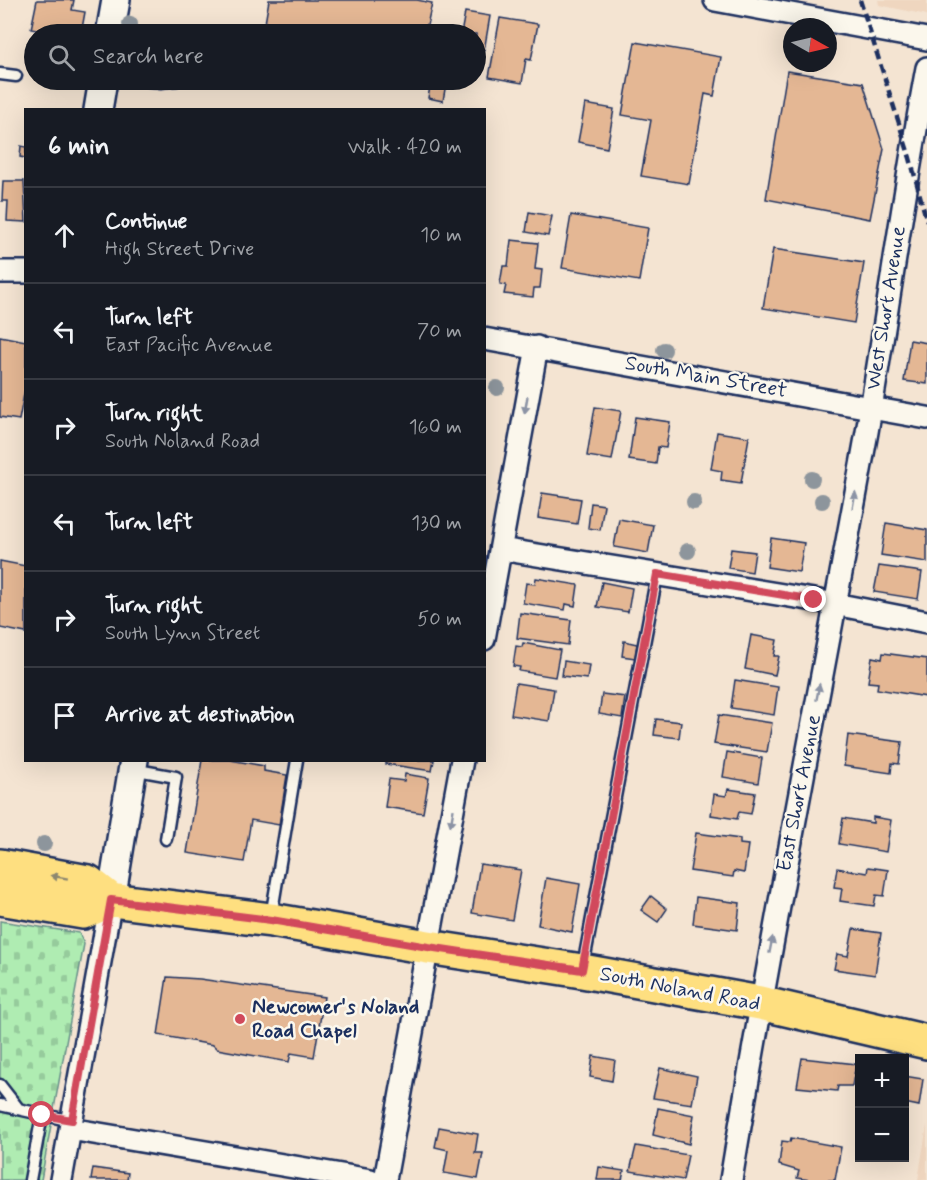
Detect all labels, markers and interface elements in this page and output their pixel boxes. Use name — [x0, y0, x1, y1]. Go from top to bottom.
north arrow — [783, 18, 837, 72]
search box — [24, 24, 486, 90]
icon: search — [45, 41, 78, 74]
text: Search here — [93, 43, 204, 71]
text: 6 min — [48, 130, 110, 164]
text: Walk · 420 m — [348, 134, 462, 161]
text: Continue — [105, 208, 187, 236]
icon: ahead — [48, 219, 81, 252]
text: 10 m — [420, 222, 462, 249]
street label: West Short Avenue — [859, 224, 913, 392]
text: High Street Drive — [105, 236, 254, 263]
text: Turn left — [105, 304, 193, 332]
icon: left — [48, 315, 81, 348]
text: 70 m — [417, 318, 462, 345]
text: East Pacific Avenue — [105, 332, 273, 359]
street label: South Main Street — [623, 349, 789, 405]
one-way arrow — [522, 396, 531, 415]
text: Turn right — [105, 400, 203, 428]
icon: right — [48, 411, 81, 444]
text: 160 m — [409, 414, 462, 441]
text: South Noland Road — [105, 428, 260, 455]
one-way arrow — [850, 490, 859, 509]
icon: left — [48, 507, 81, 540]
text: Turn left — [105, 509, 193, 537]
text: 130 m — [411, 510, 462, 537]
route end — [800, 586, 826, 612]
text: Turn right — [105, 592, 203, 620]
icon: right — [48, 603, 81, 636]
text: 50 m — [417, 606, 462, 633]
text: South Lynn Street — [105, 620, 260, 647]
one-way arrow — [814, 682, 823, 701]
icon: arrive — [48, 699, 81, 732]
text: Arrive at destination — [105, 701, 295, 729]
street label: East Short Avenue — [770, 712, 828, 874]
one-way arrow — [447, 809, 456, 828]
one-way arrow — [49, 872, 68, 881]
one-way arrow — [767, 936, 776, 955]
street label: South Noland Road — [598, 960, 762, 1018]
place label: Newcomer's Noland Road Chapel — [252, 993, 419, 1045]
marker: Newcomer's Noland Road Chapel — [233, 1012, 247, 1026]
map controls — [855, 1054, 909, 1162]
button: + — [855, 1054, 909, 1108]
route start — [28, 1101, 54, 1127]
button: − — [855, 1108, 909, 1162]

